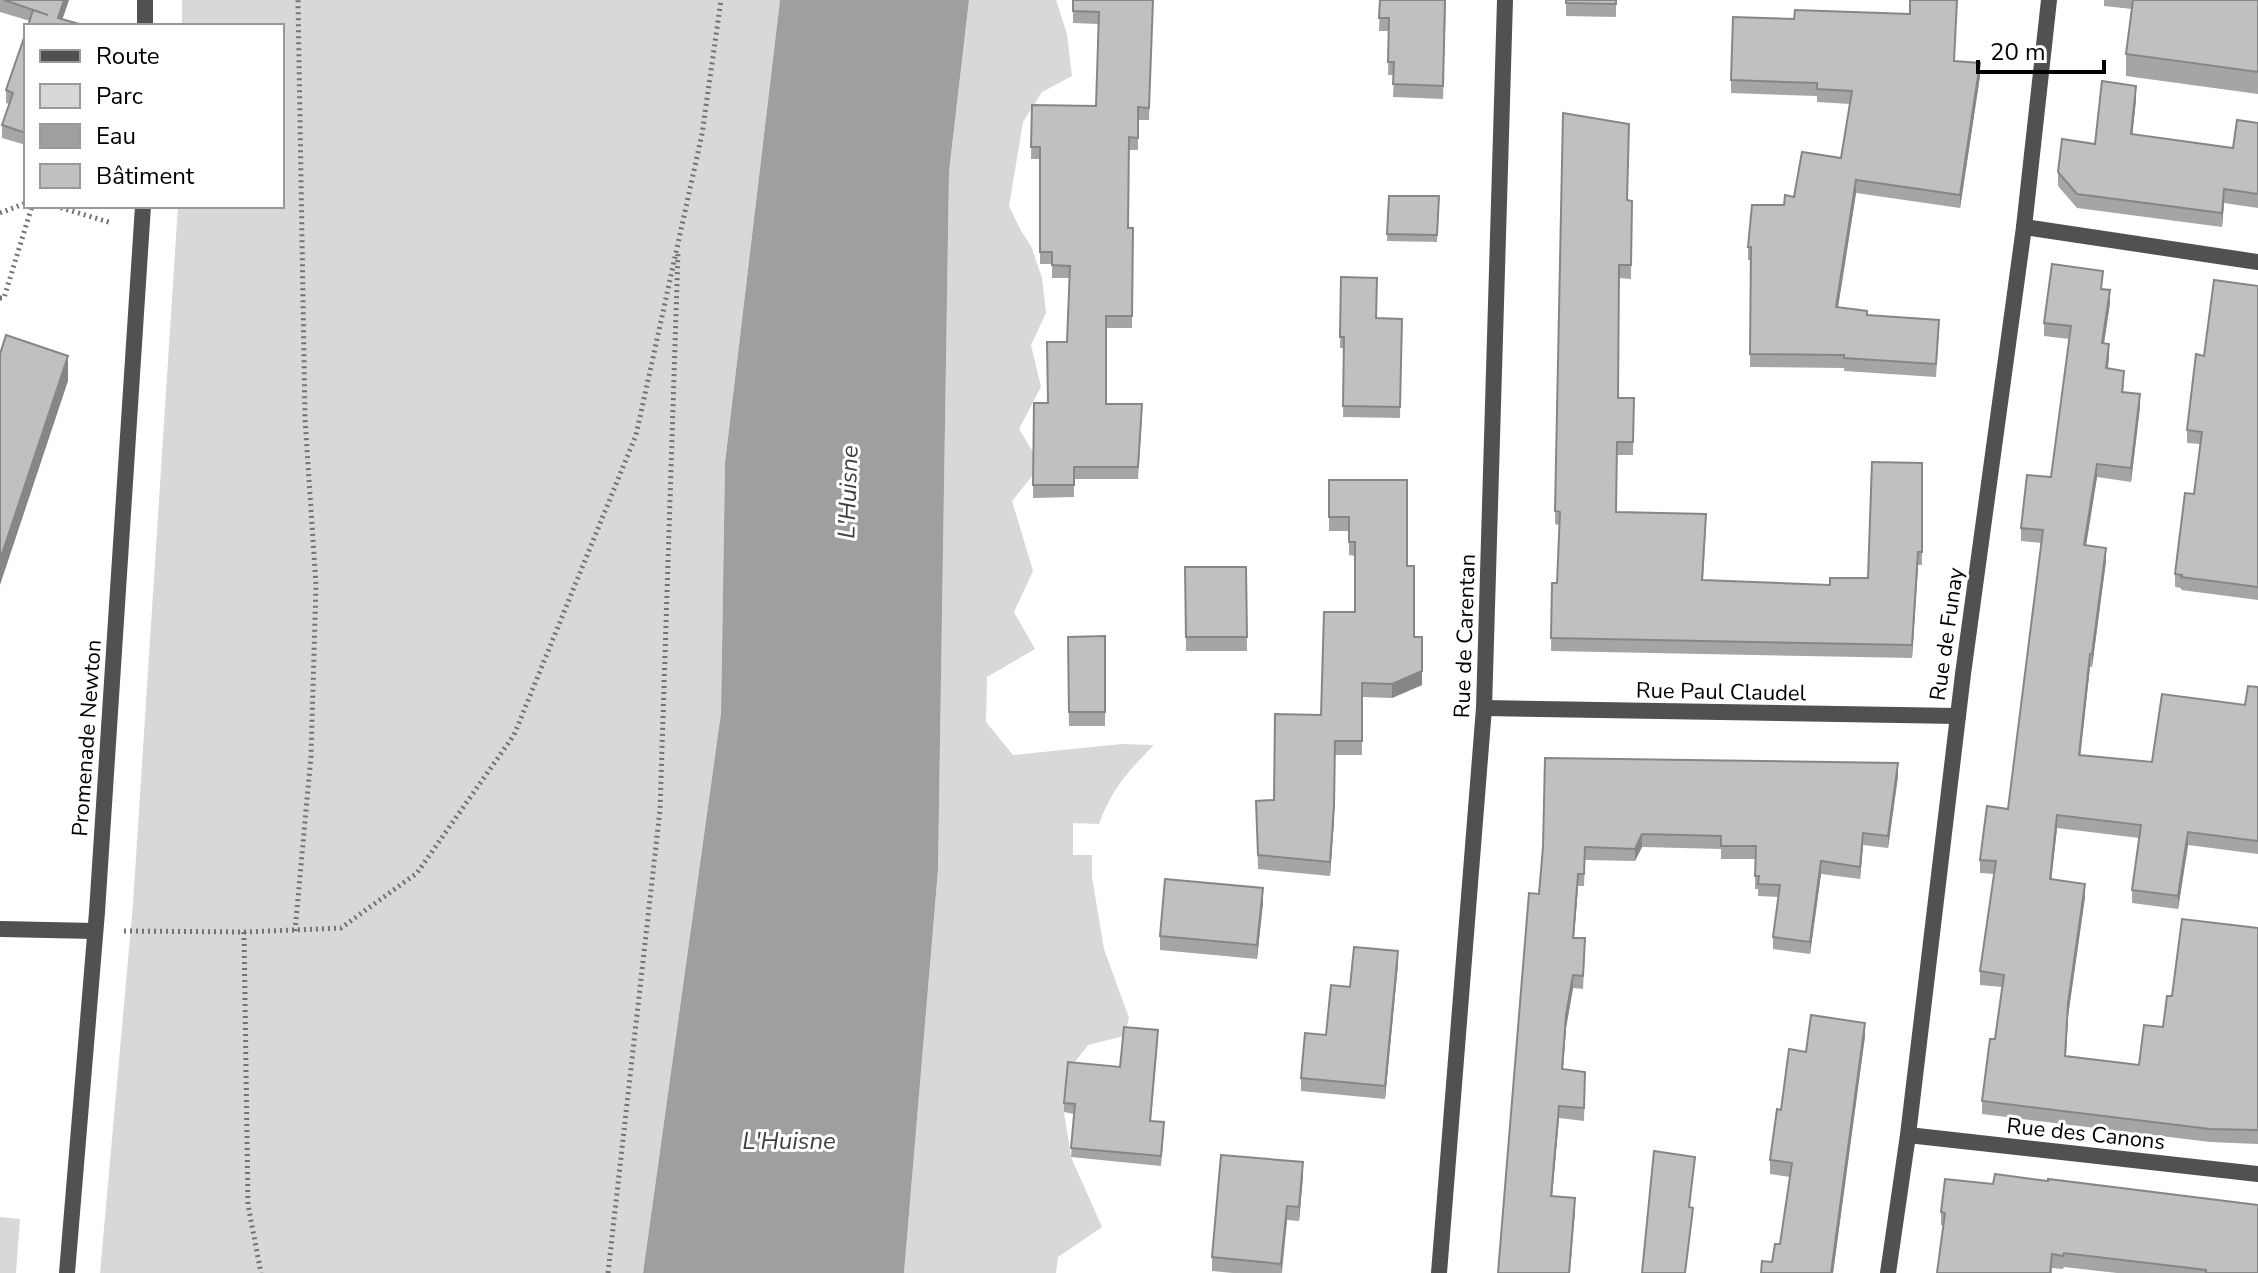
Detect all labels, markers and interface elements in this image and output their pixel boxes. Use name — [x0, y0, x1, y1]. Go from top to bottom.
legend — [24, 24, 284, 208]
scale bar — [1978, 24, 2104, 74]
text: 20 m — [1990, 36, 2046, 68]
text: Route — [96, 40, 160, 72]
text: Parc — [96, 80, 143, 112]
text: Eau — [96, 120, 136, 152]
text: Bâtiment — [96, 160, 195, 192]
water label: L'Huisne — [830, 444, 866, 539]
street label: Rue de Carentan — [1447, 553, 1483, 719]
street label: Rue de Funay — [1923, 565, 1971, 703]
street label: Promenade Newton — [65, 639, 109, 838]
street label: Rue Paul Claudel — [1636, 676, 1807, 708]
street label: Rue des Canons — [2005, 1111, 2167, 1157]
water label: L'Huisne — [742, 1125, 836, 1157]

